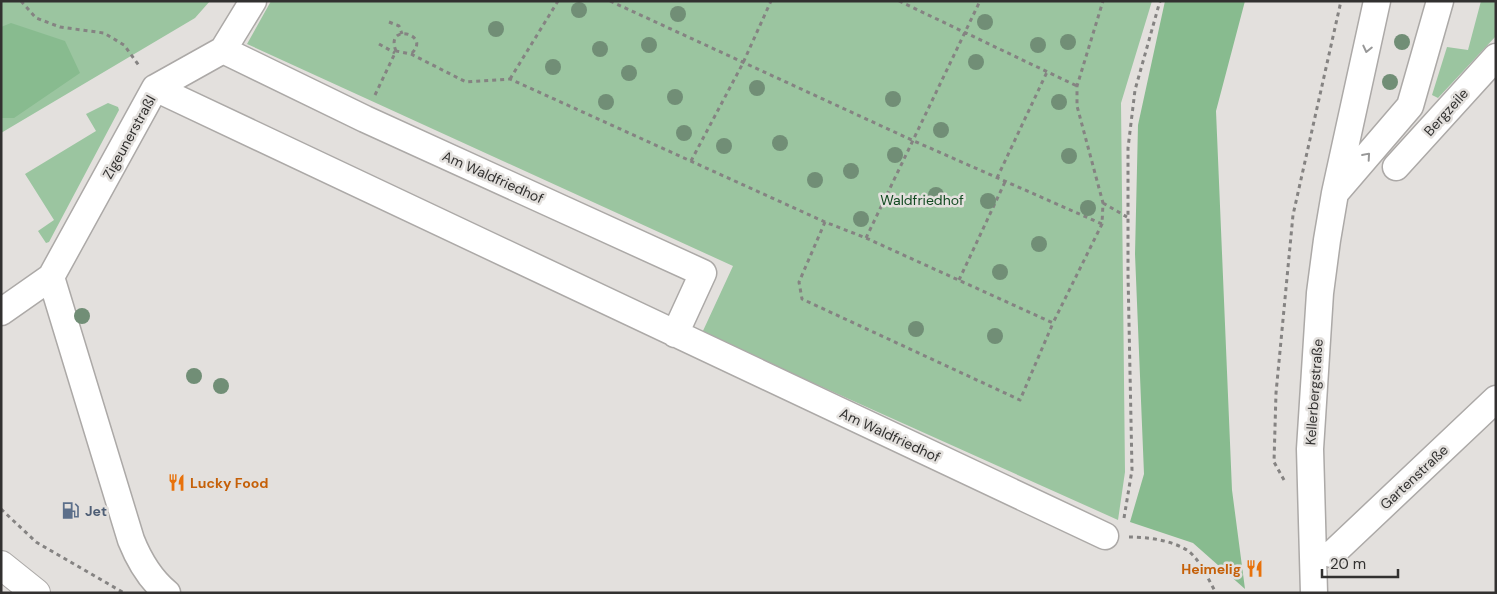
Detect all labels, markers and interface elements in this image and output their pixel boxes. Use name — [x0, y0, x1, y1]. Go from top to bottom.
one-way arrow — [1362, 44, 1373, 53]
street label: Bergzeile — [1420, 84, 1472, 140]
street label: Zigeunerstraßl — [99, 92, 159, 182]
street label: Am Waldfriedhof — [440, 147, 547, 207]
one-way arrow — [1361, 153, 1369, 162]
park label: Waldfriedhof — [880, 191, 964, 209]
street label: Kellerbergstraße — [1301, 338, 1327, 446]
street label: Am Waldfriedhof — [837, 404, 943, 466]
street label: Gartenstraße — [1376, 441, 1452, 513]
restaurant icon: Lucky Food — [166, 473, 186, 493]
place label: Lucky Food — [190, 474, 268, 492]
fuel station icon: Jet — [61, 501, 81, 521]
place label: Jet — [85, 502, 107, 520]
scale bar — [1322, 546, 1398, 578]
text: 20 m — [1330, 554, 1366, 574]
restaurant icon: Heimelig — [1245, 559, 1265, 579]
place label: Heimelig — [1181, 560, 1241, 578]

